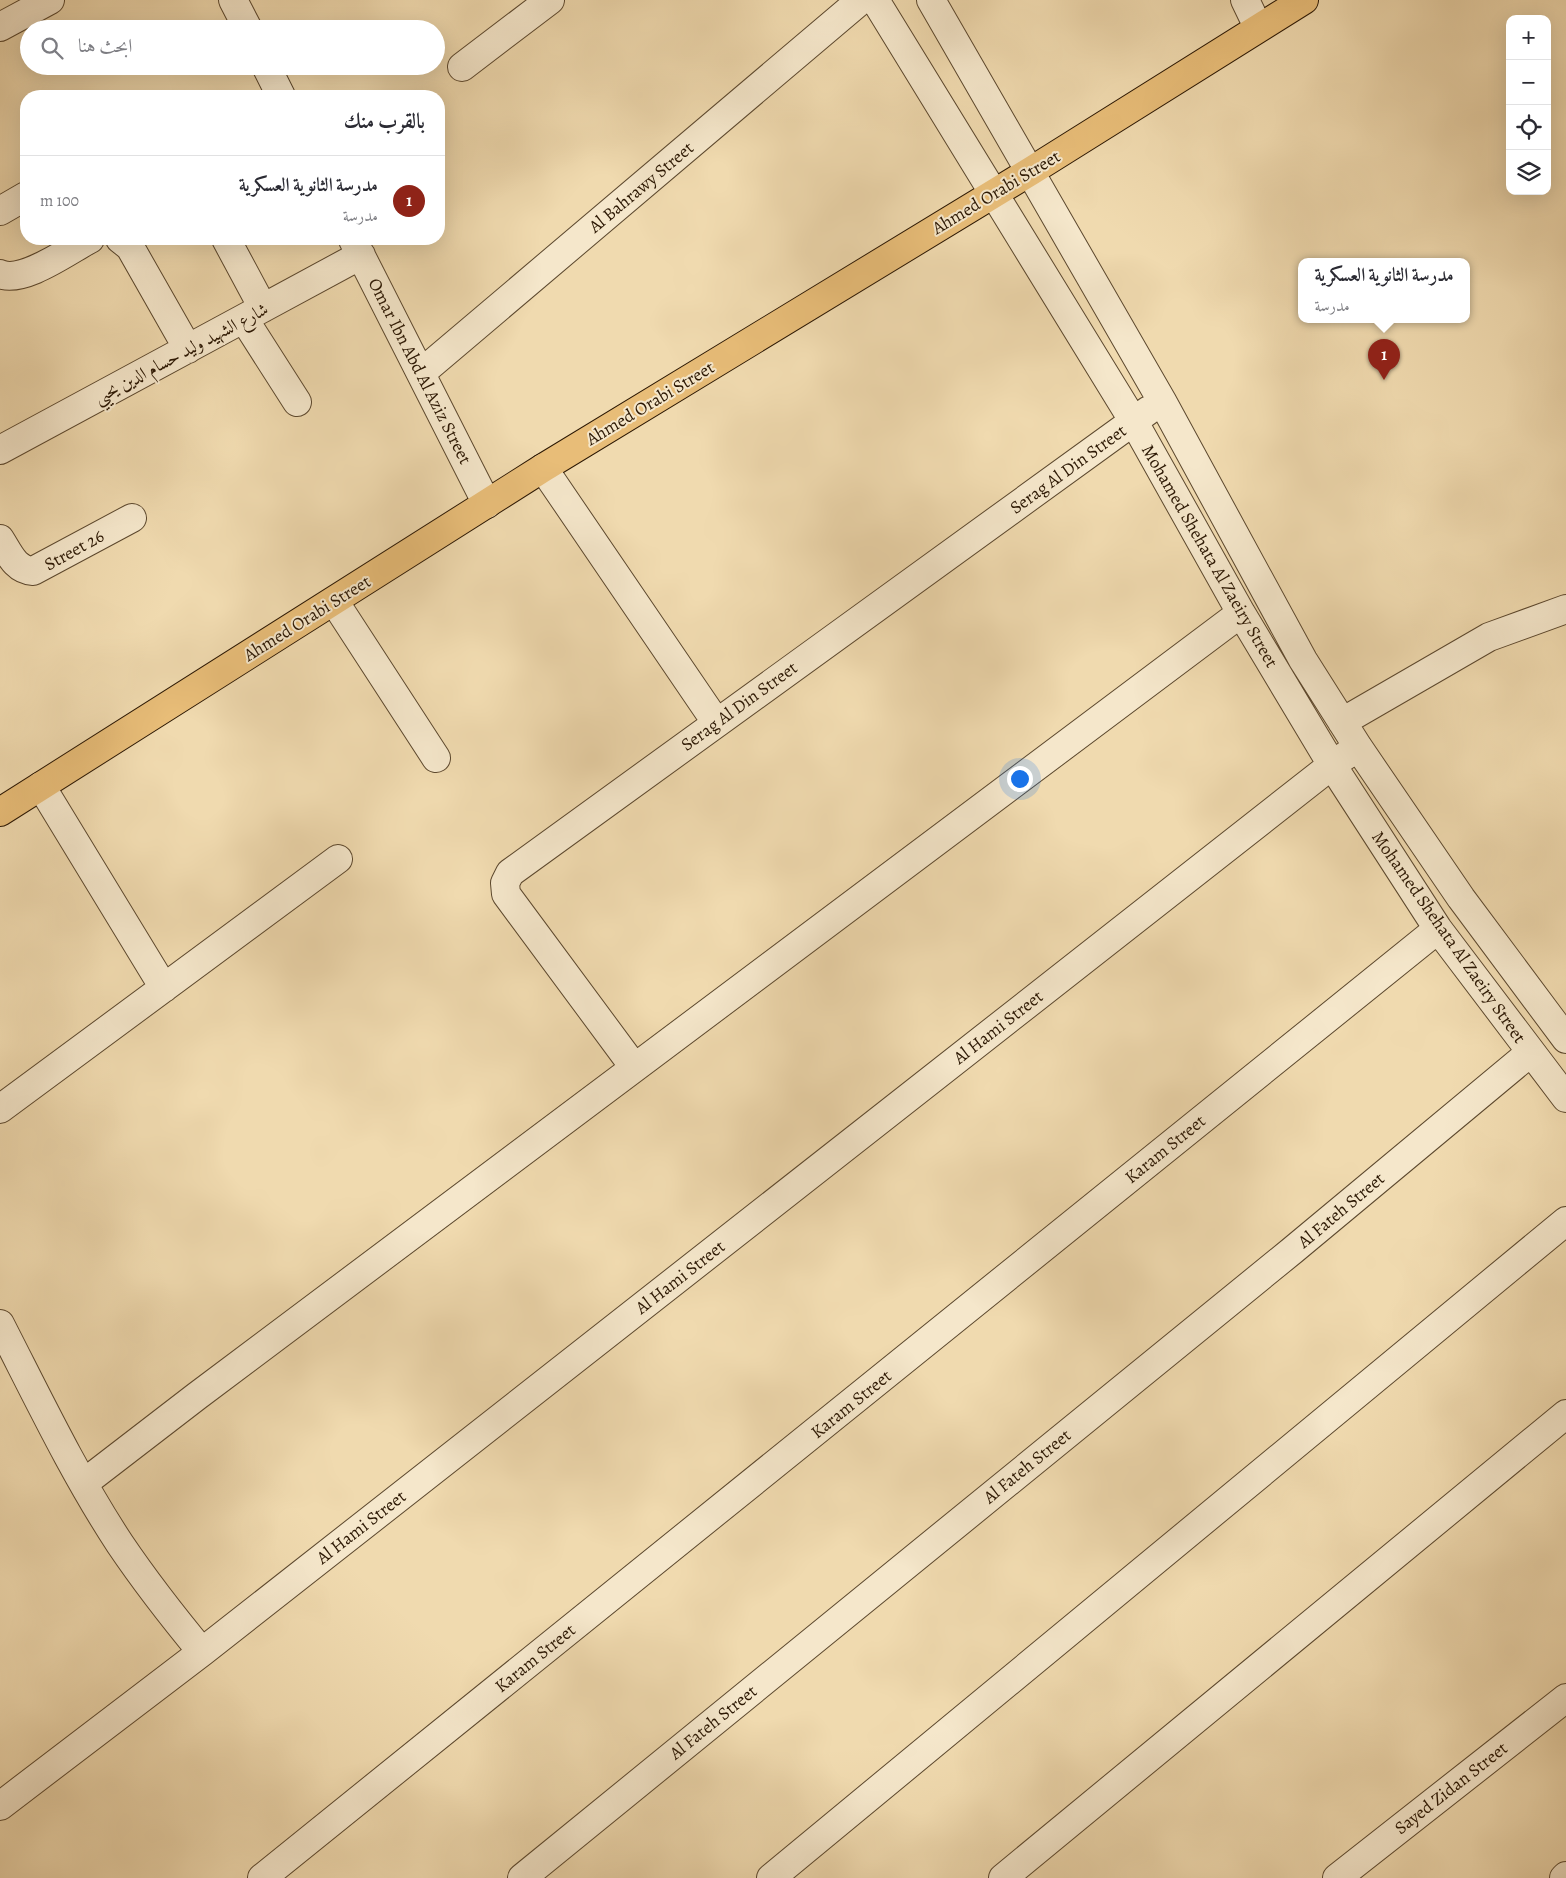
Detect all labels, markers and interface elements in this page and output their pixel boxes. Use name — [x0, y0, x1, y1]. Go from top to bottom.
map controls — [1506, 15, 1551, 195]
button: + — [1506, 15, 1551, 60]
search box — [20, 20, 445, 75]
text: ابحث هنا — [78, 33, 132, 59]
icon: search — [38, 34, 66, 62]
button: − — [1506, 60, 1551, 105]
button: locate — [1506, 105, 1551, 150]
text: بالقرب منك — [344, 107, 425, 135]
street label: Al Bahrawy Street — [583, 136, 699, 239]
street label: Ahmed Orabi Street — [927, 144, 1065, 240]
button: layers — [1506, 150, 1551, 195]
text: مدرسة الثانوية العسكرية — [239, 172, 378, 198]
text: 100 m — [40, 190, 79, 212]
text: 1 — [406, 190, 412, 212]
text: مدرسة — [343, 205, 378, 227]
popup — [1298, 258, 1470, 323]
text: مدرسة الثانوية العسكرية — [1314, 262, 1454, 288]
street label: Omar Ibn Abd Al Aziz Street — [363, 274, 477, 468]
text: مدرسة — [1314, 295, 1350, 317]
street label: شارع الشهيد وليد حسام الدين يحيي — [90, 297, 275, 414]
pin: 1 — [1368, 339, 1400, 380]
street label: Ahmed Orabi Street — [581, 355, 719, 451]
street label: Serag Al Din Street — [1005, 419, 1131, 519]
street label: Mohamed Shehata Al Zaeiry Street — [1136, 440, 1284, 672]
street label: Street 26 — [40, 524, 108, 576]
street label: Ahmed Orabi Street — [238, 569, 375, 667]
street label: Serag Al Din Street — [676, 656, 802, 756]
your location — [1007, 766, 1033, 792]
street label: Mohamed Shehata Al Zaeiry Street — [1366, 826, 1532, 1048]
street label: Al Hami Street — [947, 984, 1048, 1070]
street label: Karam Street — [1120, 1109, 1210, 1189]
street label: Al Fateh Street — [1292, 1167, 1390, 1254]
street label: Al Hami Street — [629, 1234, 730, 1320]
street label: Karam Street — [806, 1364, 896, 1444]
street label: Al Fateh Street — [977, 1423, 1076, 1509]
street label: Al Hami Street — [310, 1484, 411, 1570]
street label: Karam Street — [490, 1618, 580, 1698]
street label: Al Fateh Street — [663, 1679, 762, 1765]
street label: Sayed Zidan Street — [1390, 1736, 1513, 1840]

